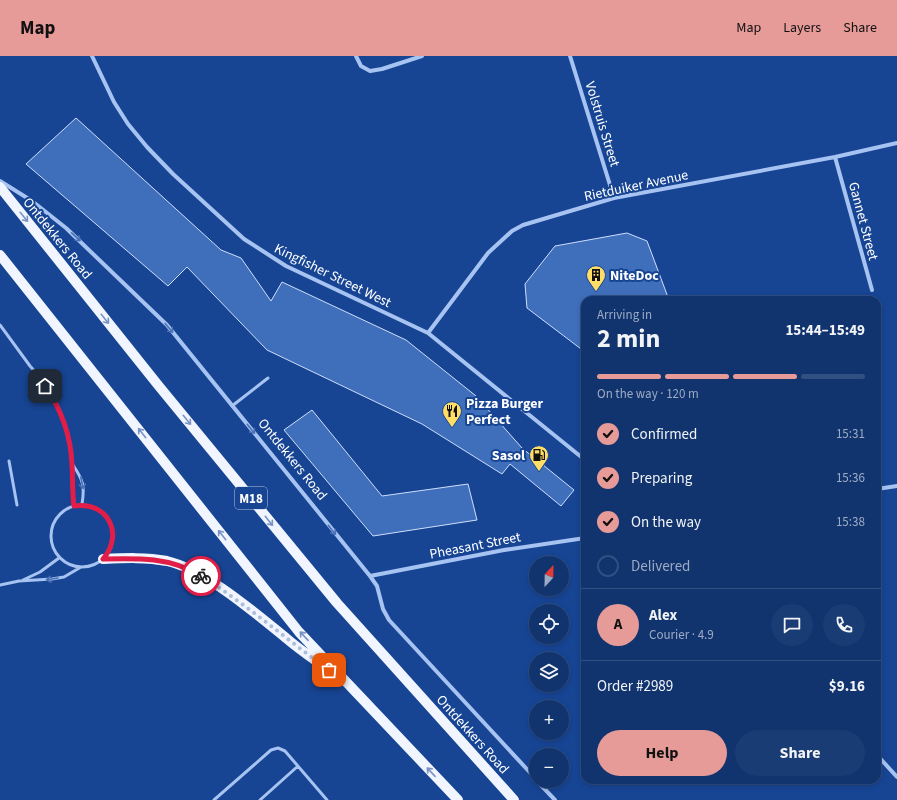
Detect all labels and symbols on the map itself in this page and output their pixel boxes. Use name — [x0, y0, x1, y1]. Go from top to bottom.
street label: Volstruis Street — [580, 79, 625, 170]
street label: Rietduiker Avenue — [582, 165, 690, 207]
street label: Gannet Street — [843, 180, 883, 263]
street label: Ontdekkers Road — [18, 193, 97, 284]
one-way arrow — [20, 212, 29, 223]
one-way arrow — [71, 233, 81, 242]
street label: Kingfisher Street West — [271, 239, 395, 313]
building icon: NiteDoc — [585, 264, 607, 292]
place label: NiteDoc — [610, 266, 659, 286]
one-way arrow — [101, 313, 110, 324]
one-way arrow — [164, 323, 173, 333]
pin — [28, 369, 62, 403]
place label: Pizza Burger Perfect — [466, 394, 543, 430]
restaurant icon: Pizza Burger Perfect — [441, 400, 463, 428]
street label: Ontdekkers Road — [253, 414, 332, 505]
one-way arrow — [182, 415, 191, 425]
one-way arrow — [246, 424, 255, 435]
one-way arrow — [137, 428, 146, 438]
fuel station icon: Sasol — [528, 444, 550, 472]
place label: Sasol — [492, 446, 525, 466]
one-way arrow — [79, 477, 87, 490]
road number: M18 — [235, 487, 267, 509]
one-way arrow — [265, 515, 274, 526]
one-way arrow — [328, 525, 337, 536]
street label: Pheasant Street — [428, 527, 523, 565]
one-way arrow — [218, 529, 227, 540]
courier — [181, 556, 221, 596]
north arrow — [529, 556, 569, 596]
one-way arrow — [46, 575, 59, 583]
one-way arrow — [299, 631, 308, 641]
pin — [312, 653, 346, 687]
street label: Ontdekkers Road — [431, 691, 513, 779]
one-way arrow — [426, 767, 436, 777]

